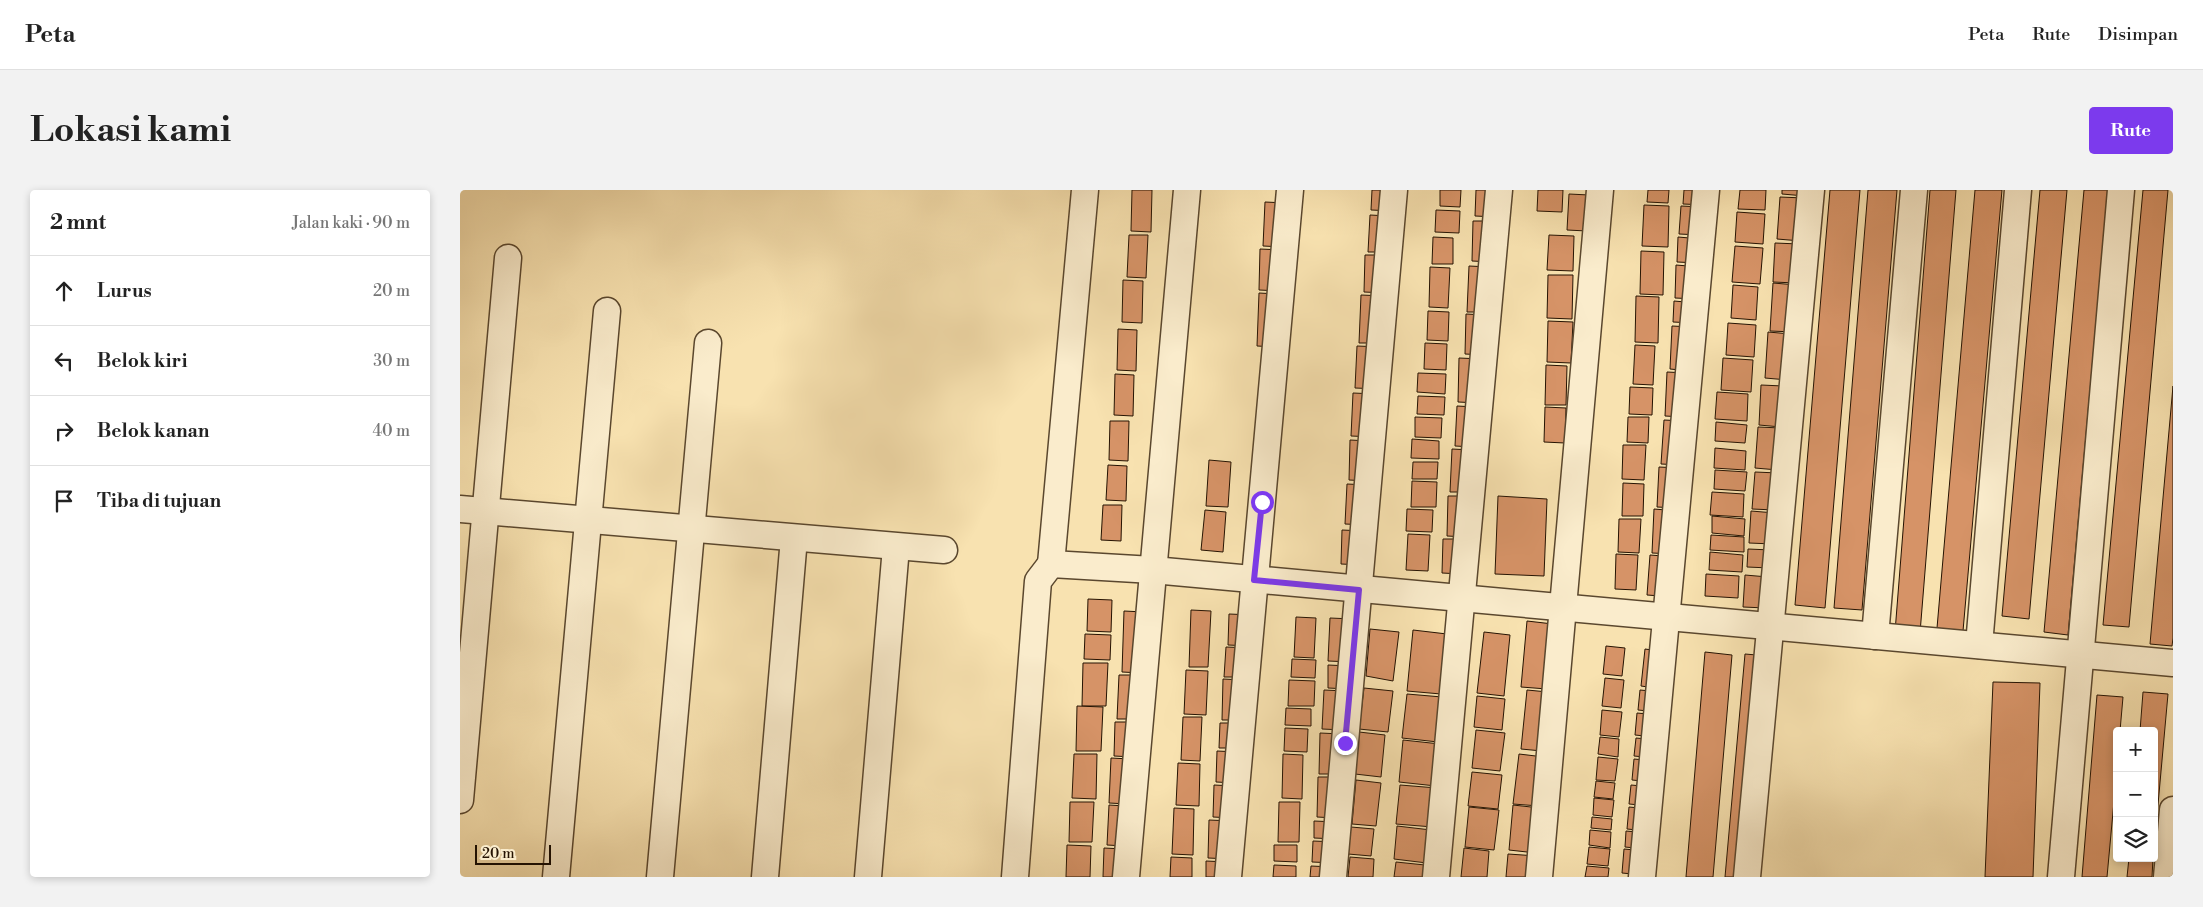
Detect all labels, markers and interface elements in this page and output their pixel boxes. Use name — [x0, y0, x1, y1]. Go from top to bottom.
text: Peta — [25, 20, 75, 50]
text: Peta — [1968, 23, 2004, 46]
text: Rute — [2032, 23, 2070, 46]
text: Disimpan — [2098, 23, 2178, 46]
button: Rute — [2089, 107, 2173, 154]
text: Lokasi kami — [30, 109, 231, 152]
text: 2 mnt — [50, 210, 106, 236]
text: Jalan kaki · 90 m — [292, 213, 410, 233]
icon: ahead — [50, 277, 78, 305]
text: Lurus — [97, 279, 152, 303]
text: 20 m — [373, 281, 410, 301]
icon: left — [50, 347, 78, 375]
text: Belok kiri — [97, 349, 187, 373]
text: 30 m — [373, 351, 410, 371]
icon: right — [50, 417, 78, 445]
text: Belok kanan — [97, 419, 210, 443]
text: 40 m — [373, 421, 410, 441]
icon: arrive — [50, 487, 78, 515]
text: Tiba di tujuan — [97, 489, 221, 513]
route start — [1251, 491, 1274, 514]
map controls — [2113, 727, 2158, 862]
button: + — [2113, 727, 2158, 772]
route end — [1334, 732, 1357, 755]
button: − — [2113, 772, 2158, 817]
button: layers — [2113, 817, 2158, 862]
scale bar — [475, 842, 551, 865]
text: 20 m — [482, 845, 514, 863]

